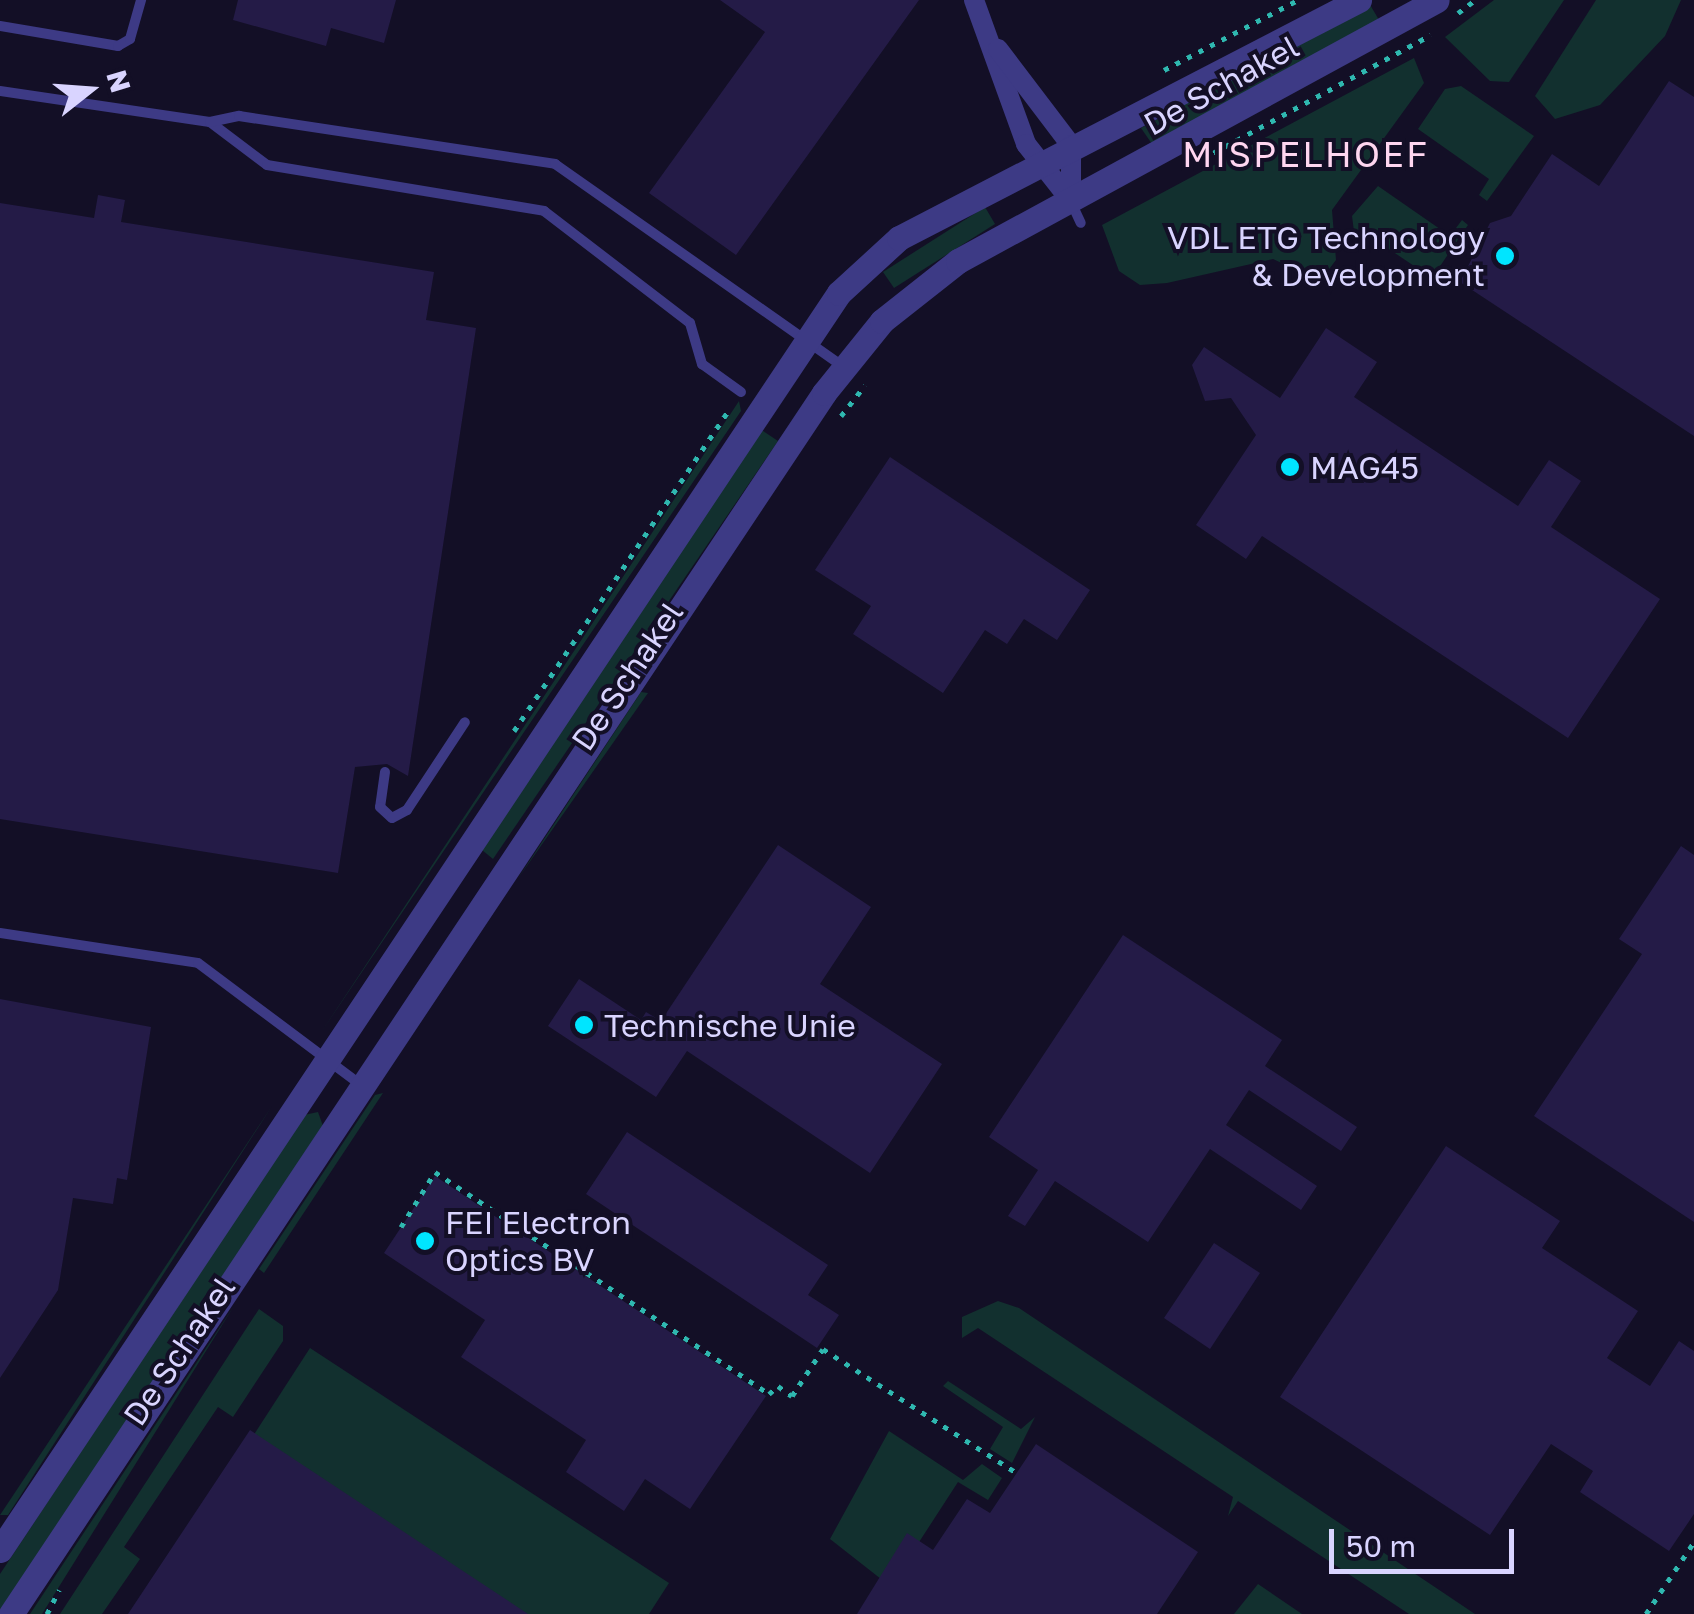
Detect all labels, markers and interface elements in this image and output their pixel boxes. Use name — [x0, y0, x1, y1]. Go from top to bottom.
street label: De Schakel — [1137, 27, 1305, 143]
north arrow — [40, 40, 140, 140]
text: N — [100, 66, 138, 96]
district label: MISPELHOEF — [1182, 133, 1430, 175]
place label: VDL ETG Technology & Development — [1167, 219, 1485, 294]
marker: VDL ETG Technology & Development — [1494, 245, 1516, 267]
place label: MAG45 — [1310, 448, 1419, 486]
marker: MAG45 — [1279, 456, 1301, 478]
street label: De Schakel — [563, 594, 691, 758]
place label: Technische Unie — [604, 1006, 856, 1044]
marker: Technische Unie — [573, 1014, 595, 1036]
place label: FEI Electron Optics BV — [445, 1204, 631, 1279]
marker: FEI Electron Optics BV — [414, 1230, 436, 1252]
street label: De Schakel — [115, 1269, 243, 1433]
scale bar — [1334, 1509, 1519, 1571]
text: 50 m — [1346, 1528, 1416, 1564]

